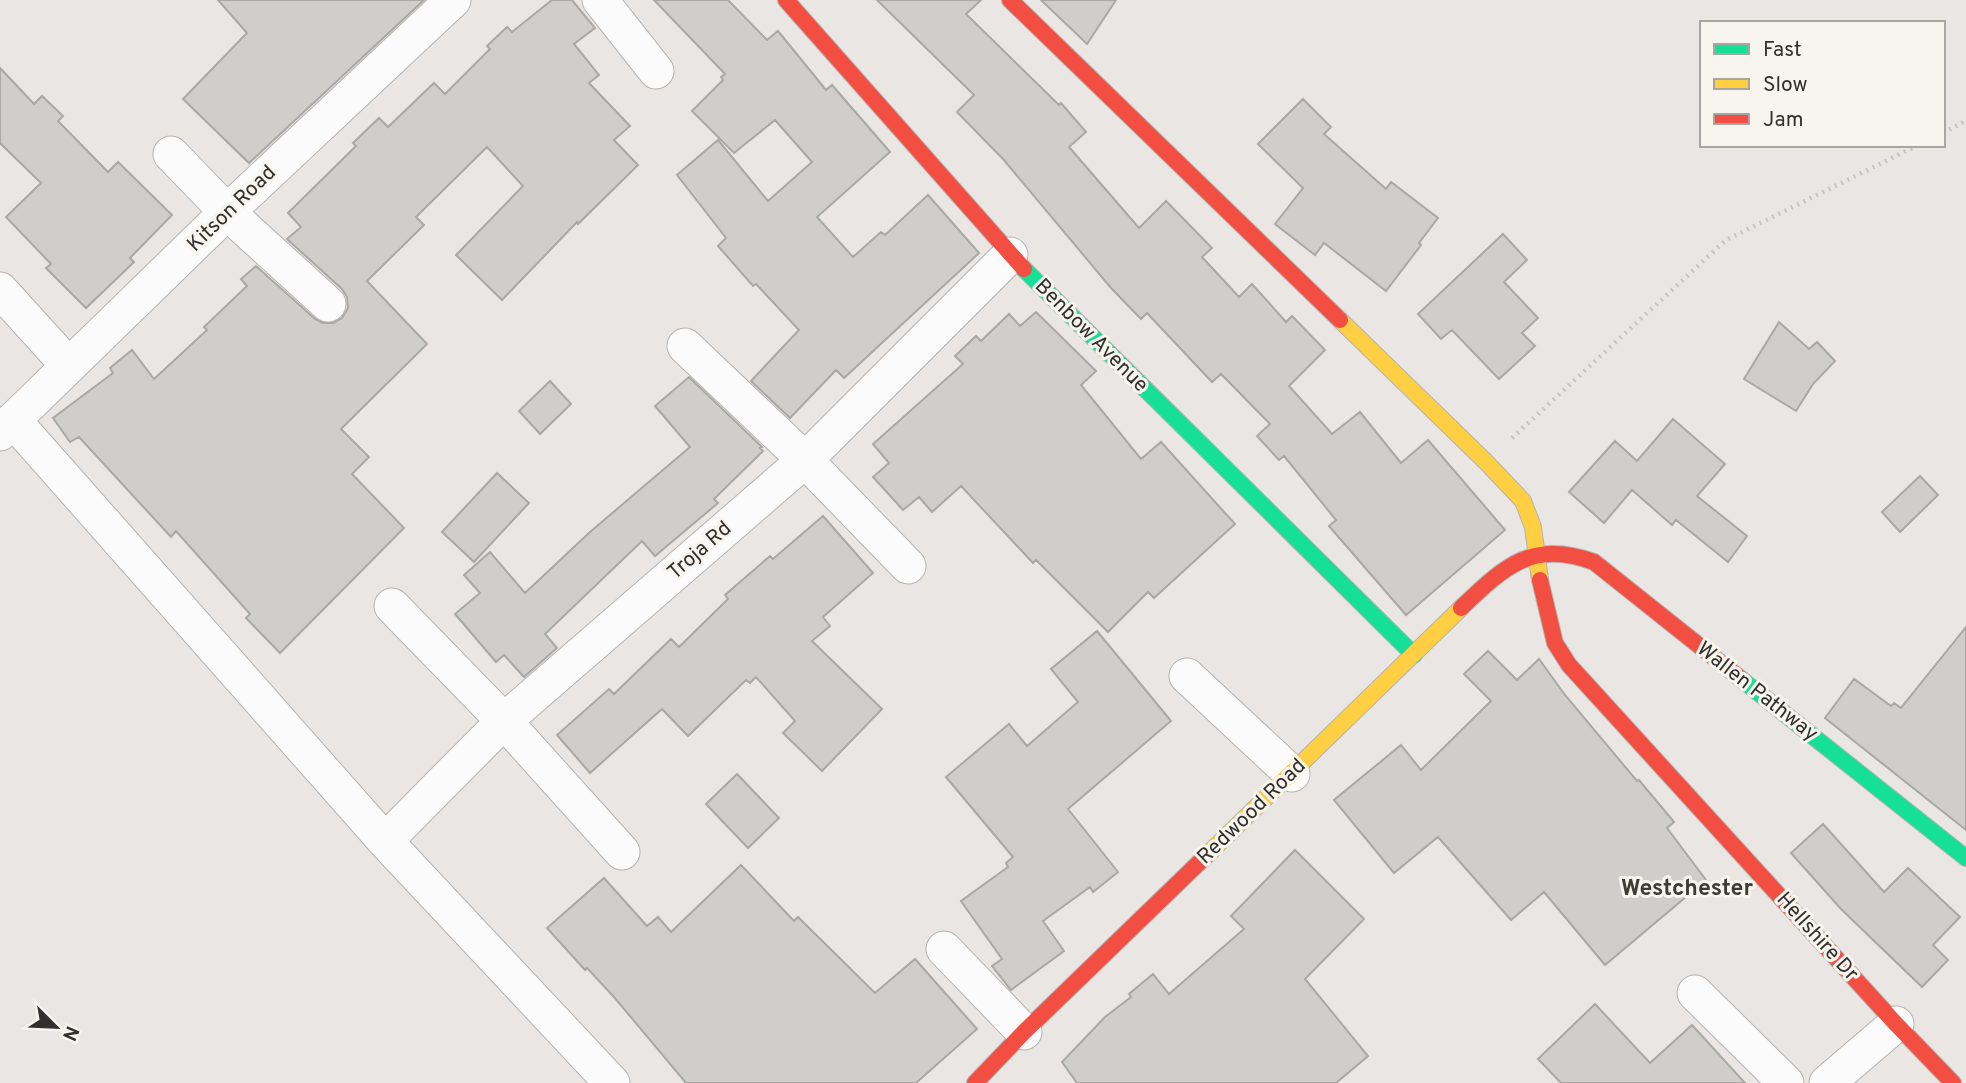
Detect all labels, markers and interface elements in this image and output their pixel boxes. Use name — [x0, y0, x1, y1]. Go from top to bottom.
legend — [1700, 21, 1945, 147]
text: Fast — [1763, 37, 1802, 64]
text: Slow — [1763, 72, 1808, 99]
text: Jam — [1763, 107, 1804, 134]
street label: Kitson Road — [182, 160, 282, 258]
street label: Benbow Avenue — [1028, 273, 1154, 399]
street label: Troja Rd — [662, 516, 738, 586]
street label: Wallen Pathway — [1691, 636, 1823, 748]
street label: Redwood Road — [1192, 753, 1312, 871]
district label: Westchester — [1621, 875, 1753, 904]
street label: Hellshire Dr — [1770, 887, 1864, 987]
north arrow — [21, 992, 91, 1062]
text: N — [56, 1022, 83, 1044]

